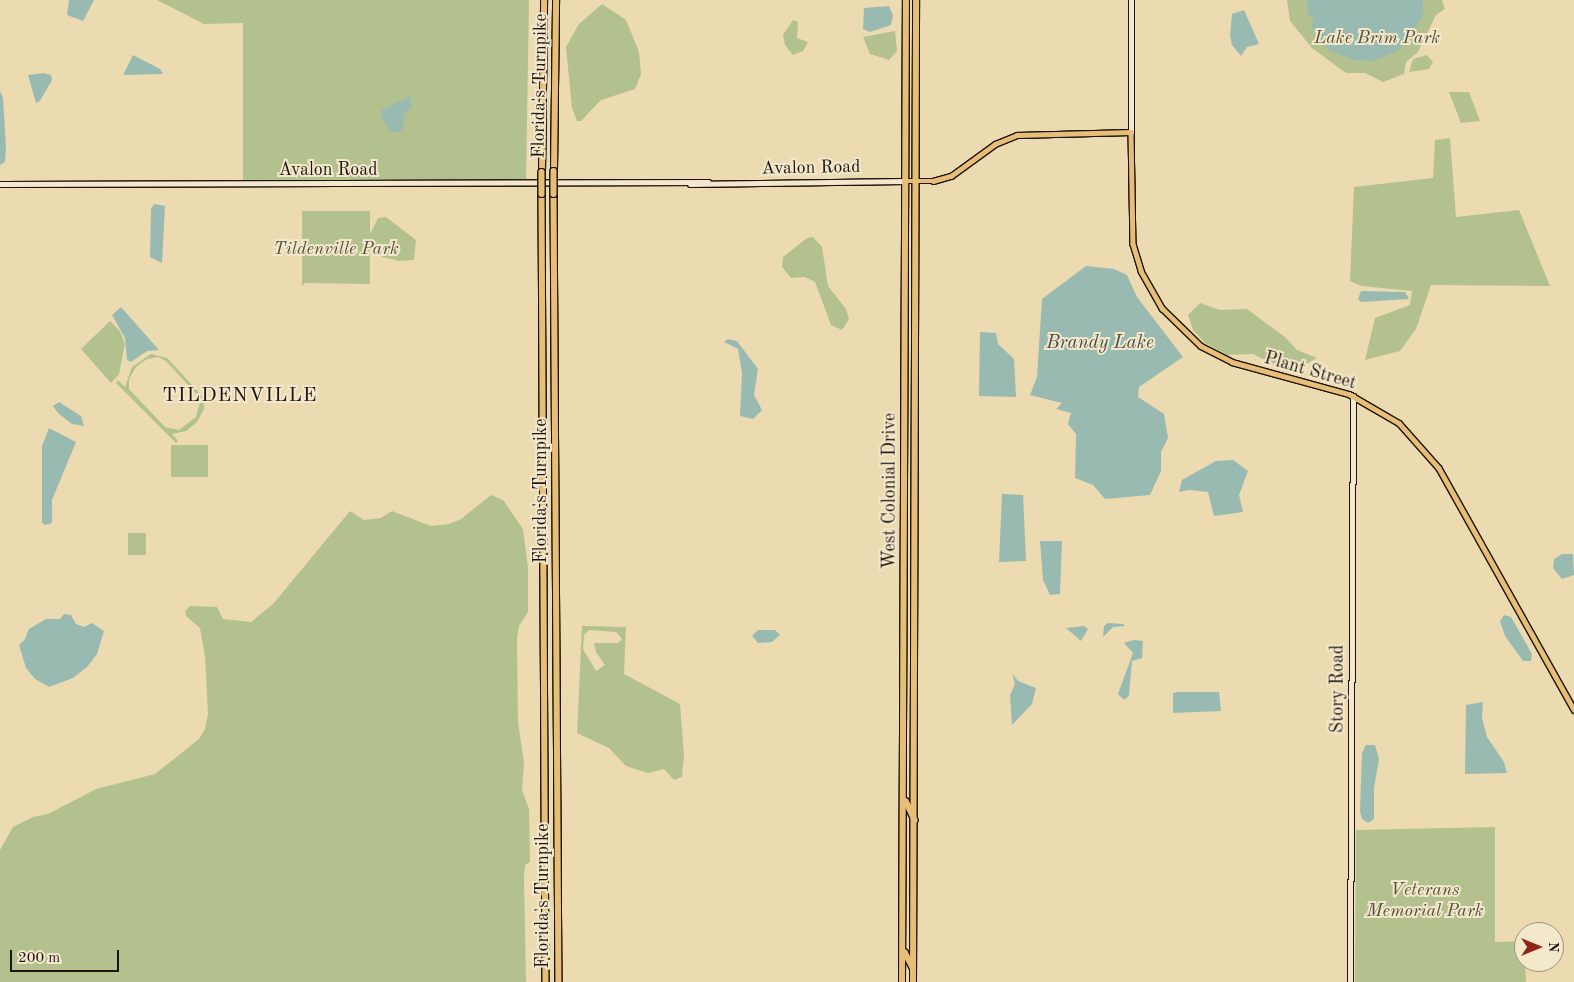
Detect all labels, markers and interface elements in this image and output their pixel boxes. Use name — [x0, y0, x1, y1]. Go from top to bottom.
street label: Florida's Turnpike — [528, 13, 552, 159]
park label: Lake Brim Park — [1314, 27, 1440, 49]
street label: Avalon Road — [761, 156, 861, 180]
street label: Avalon Road — [278, 159, 378, 181]
park label: Tildenville Park — [273, 238, 399, 260]
water label: Brandy Lake — [1046, 333, 1154, 355]
street label: Plant Street — [1261, 348, 1359, 394]
district label: TILDENVILLE — [161, 384, 319, 408]
street label: West Colonial Drive — [879, 413, 901, 569]
street label: Florida's Turnpike — [530, 418, 552, 564]
street label: Story Road — [1327, 645, 1349, 733]
street label: Florida's Turnpike — [532, 823, 554, 969]
park label: Veterans Memorial Park — [1366, 880, 1484, 922]
north arrow — [1514, 922, 1564, 972]
scale bar — [12, 940, 121, 972]
text: N — [1546, 942, 1560, 952]
text: 200 m — [18, 951, 60, 966]

